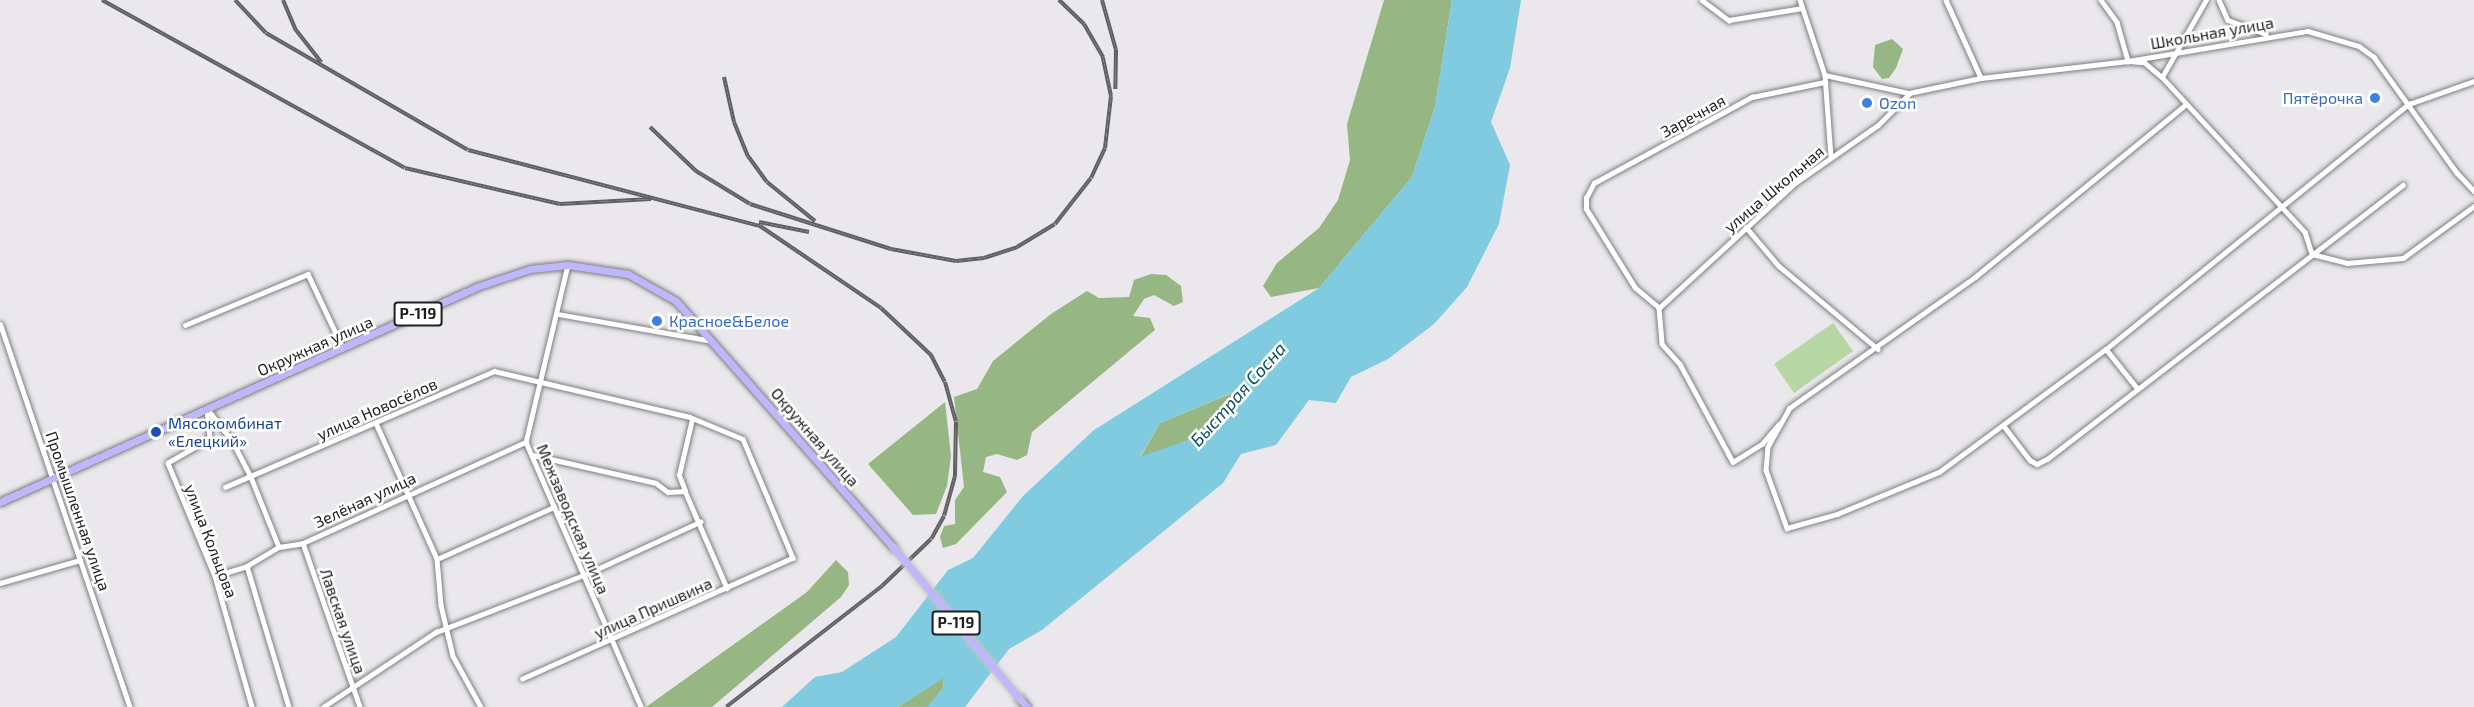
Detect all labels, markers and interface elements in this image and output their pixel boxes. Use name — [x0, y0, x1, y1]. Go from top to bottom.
street label: Школьная улица — [2149, 13, 2275, 53]
place label: Пятёрочка — [2283, 88, 2363, 108]
street label: Заречная — [1657, 90, 1729, 142]
marker: Пятёрочка — [2368, 91, 2382, 105]
place label: Ozon — [1879, 93, 1916, 113]
marker: Ozon — [1860, 96, 1874, 110]
street label: улица Школьная — [1720, 142, 1828, 236]
road number: Р-119 — [392, 302, 444, 326]
place label: Красное&Белое — [669, 311, 789, 331]
street label: Окружная улица — [254, 312, 376, 380]
marker: Красное&Белое — [650, 314, 664, 328]
water label: Быстрая Сосна — [1186, 338, 1290, 450]
street label: улица Новосёлов — [314, 374, 440, 444]
street label: Окружная улица — [767, 384, 863, 490]
place label: Мясокомбинат «Елецкий» — [168, 413, 282, 451]
marker: Мясокомбинат «Елецкий» — [149, 425, 163, 439]
street label: Промышленная улица — [42, 429, 114, 593]
street label: Межзаводская улица — [533, 441, 613, 597]
street label: Зелёная улица — [311, 468, 419, 532]
street label: улица Кольцова — [180, 481, 242, 601]
street label: Лавская улица — [316, 566, 370, 676]
street label: улица Пришвина — [591, 573, 715, 643]
road number: Р-119 — [930, 611, 982, 635]

